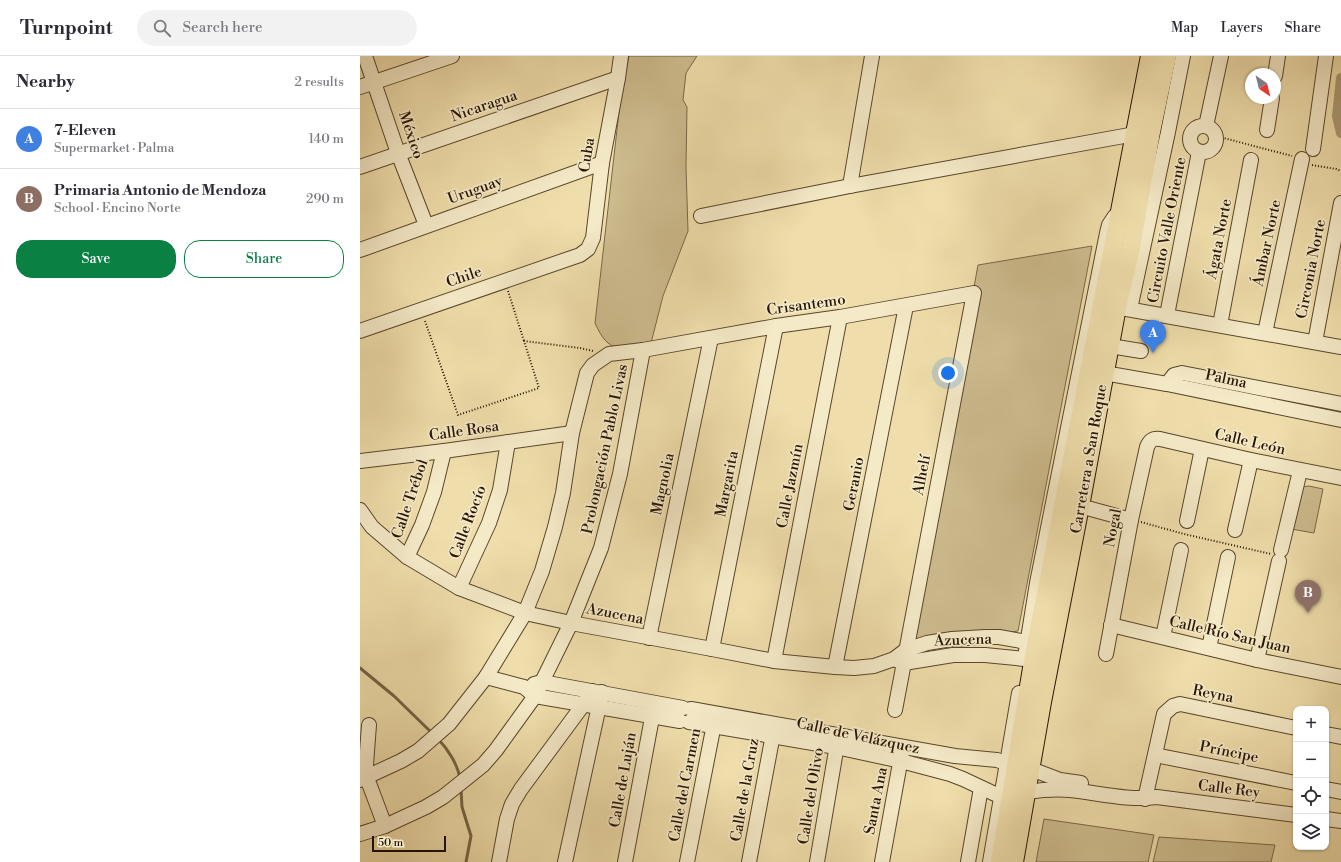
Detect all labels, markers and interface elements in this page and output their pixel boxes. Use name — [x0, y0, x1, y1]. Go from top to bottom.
search box — [137, 10, 417, 46]
text: Turnpoint — [20, 16, 113, 40]
icon: search — [151, 17, 173, 39]
text: Search here — [183, 18, 263, 37]
text: Map — [1171, 19, 1198, 37]
text: Layers — [1220, 19, 1263, 37]
text: Share — [1285, 19, 1321, 37]
north arrow — [1245, 68, 1281, 104]
text: Nearby — [16, 71, 75, 93]
text: 2 results — [295, 74, 344, 90]
street label: Nicaragua — [448, 86, 520, 126]
street label: México — [394, 109, 428, 161]
text: 7-Eleven — [54, 121, 116, 140]
text: A — [24, 131, 34, 147]
text: 140 m — [308, 131, 344, 147]
street label: Cuba — [575, 136, 599, 174]
text: Supermarket · Palma — [54, 140, 174, 156]
street label: Circuito Valle Oriente — [1144, 155, 1190, 305]
street label: Uruguay — [445, 171, 506, 209]
text: Primaria Antonio de Mendoza — [54, 181, 266, 200]
text: B — [24, 191, 34, 207]
text: 290 m — [306, 191, 344, 207]
street label: Ágata Norte — [1201, 197, 1236, 282]
street label: Ámbar Norte — [1247, 198, 1285, 289]
text: School · Encino Norte — [54, 200, 181, 216]
street label: Circonia Norte — [1292, 218, 1330, 320]
button: Save — [16, 240, 176, 278]
button: Share — [184, 240, 344, 278]
street label: Chile — [444, 262, 484, 292]
street label: Crisantemo — [765, 290, 847, 320]
pin: A — [1140, 320, 1166, 353]
street label: Prolongación Pablo Livas — [578, 362, 632, 536]
your location — [938, 363, 958, 383]
street label: Palma — [1203, 365, 1249, 393]
street label: Carretera a San Roque — [1066, 383, 1112, 535]
street label: Calle Rosa — [428, 417, 501, 445]
street label: Calle León — [1213, 425, 1287, 459]
street label: Calle Jazmín — [773, 442, 808, 530]
street label: Margarita — [711, 449, 743, 519]
street label: Magnolia — [647, 451, 679, 517]
street label: Alhelí — [909, 452, 935, 498]
street label: Geranio — [839, 455, 869, 513]
street label: Calle Trébol — [388, 456, 433, 541]
street label: Calle Rocío — [445, 483, 491, 561]
street label: Nogal — [1100, 506, 1126, 549]
pin: B — [1295, 580, 1321, 613]
street label: Azucena — [584, 599, 646, 629]
street label: Calle Río San Juan — [1167, 612, 1293, 658]
street label: Azucena — [933, 629, 993, 651]
street label: Reyna — [1191, 681, 1236, 707]
map controls — [1293, 706, 1329, 850]
button: + — [1293, 706, 1329, 742]
street label: Calle de Velázquez — [795, 714, 921, 758]
street label: Calle del Carmen — [665, 726, 705, 843]
street label: Calle de Luján — [605, 731, 641, 829]
street label: Calle de la Cruz — [727, 737, 763, 843]
street label: Príncipe — [1198, 737, 1260, 767]
button: − — [1293, 742, 1329, 778]
street label: Calle del Olivo — [794, 746, 828, 846]
street label: Santa Ana — [860, 765, 892, 836]
street label: Calle Rey — [1197, 776, 1262, 802]
button: locate — [1293, 778, 1329, 814]
button: layers — [1293, 814, 1329, 850]
scale bar — [372, 834, 446, 853]
text: 50 m — [378, 836, 403, 850]

